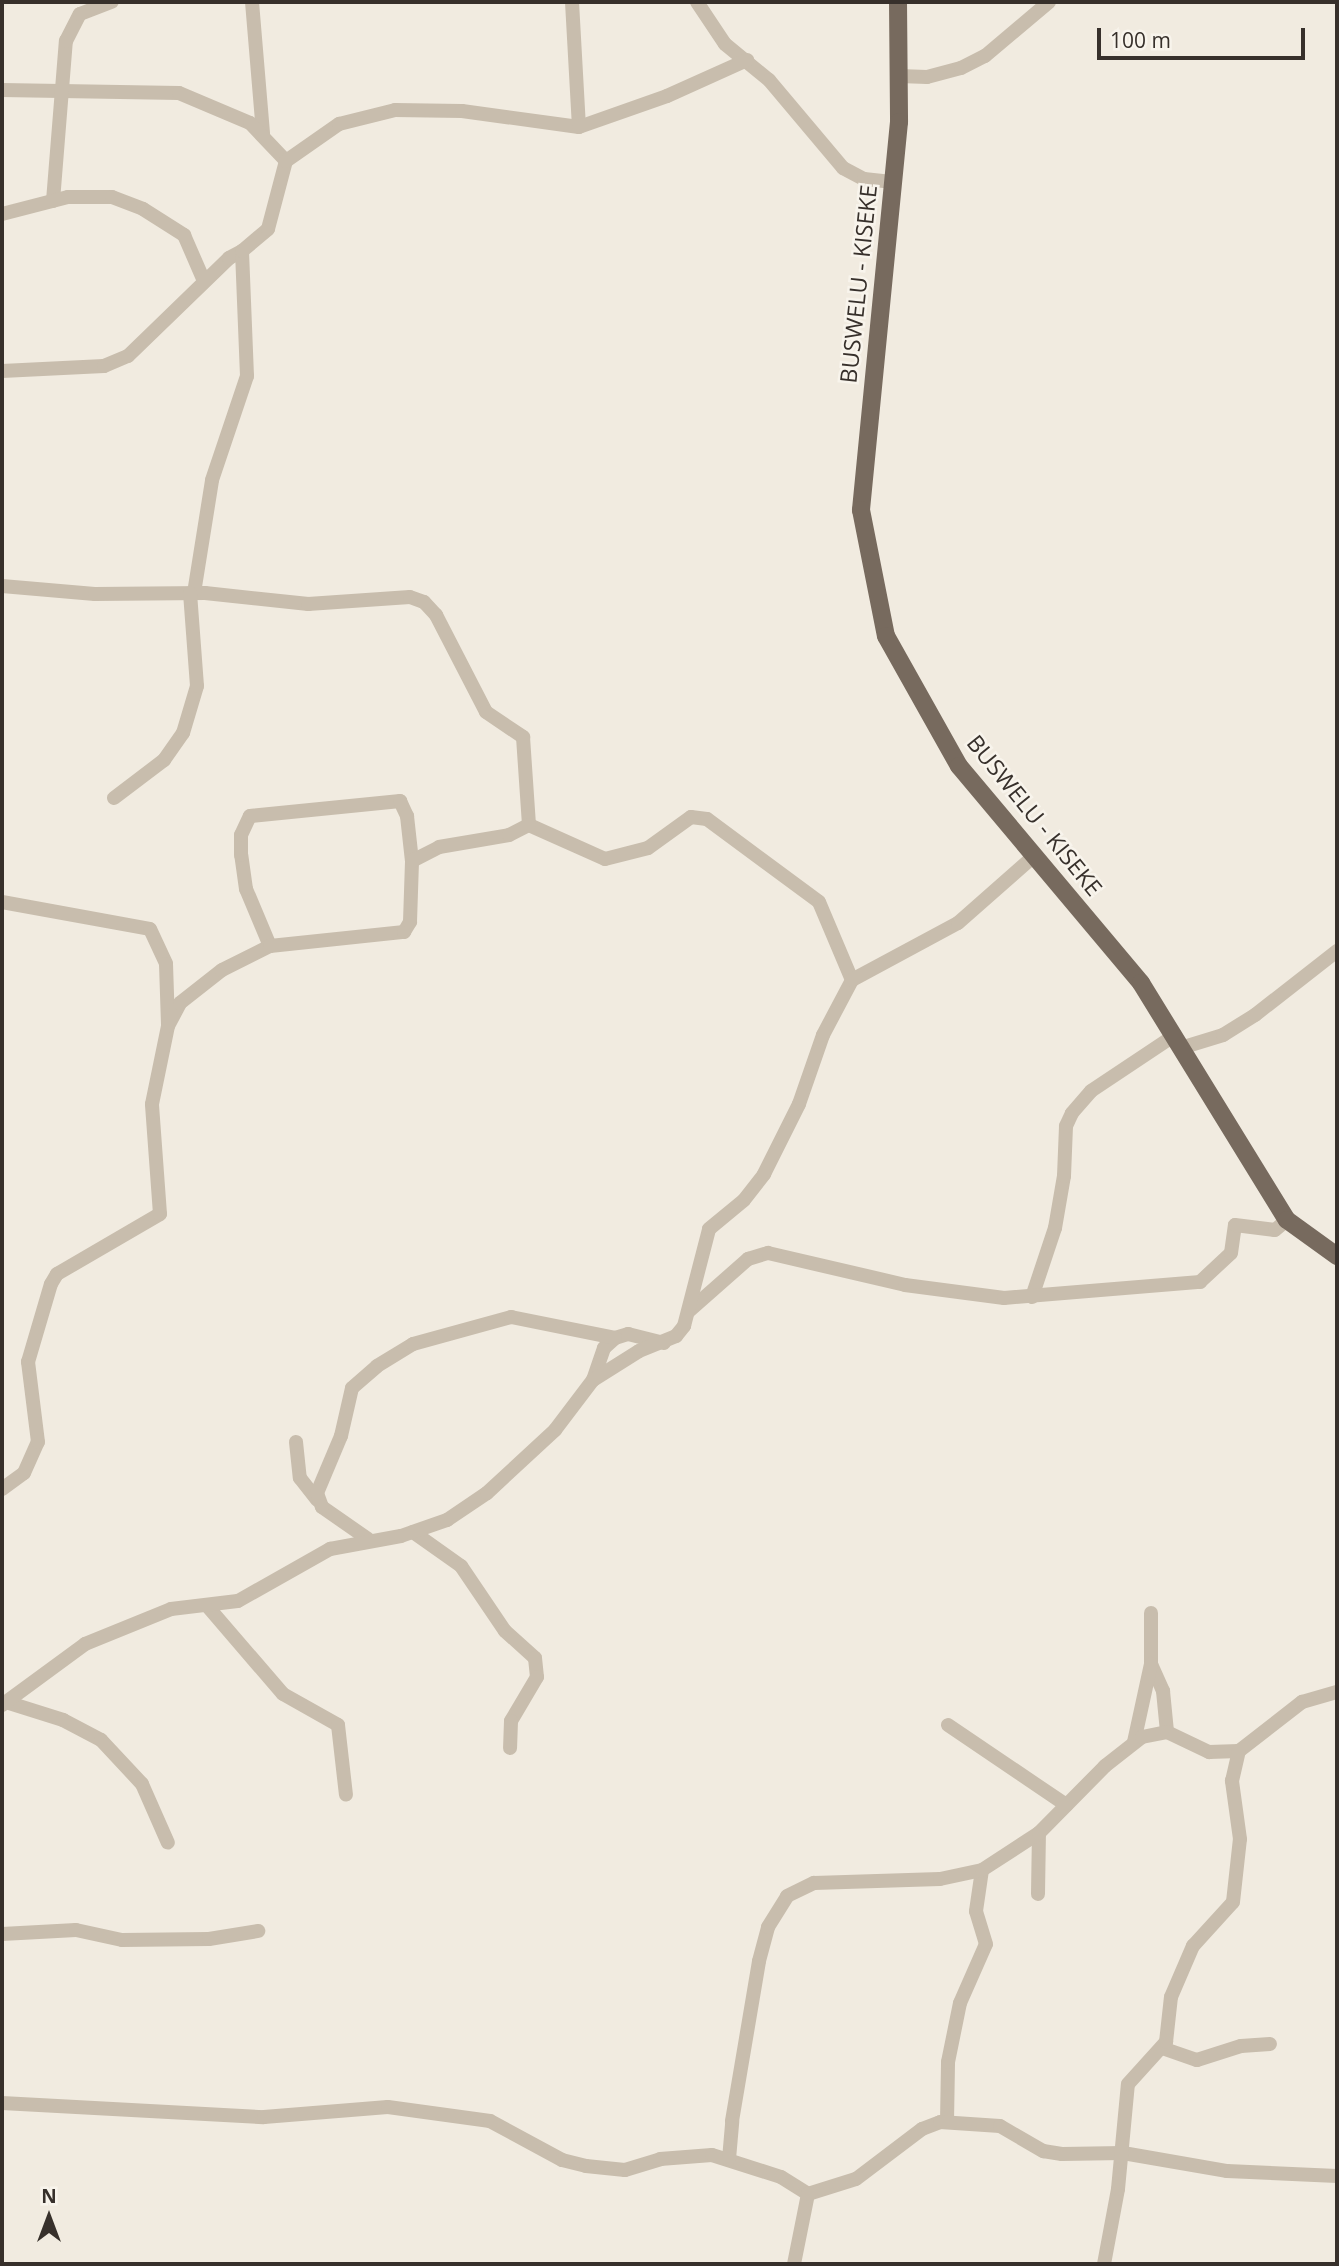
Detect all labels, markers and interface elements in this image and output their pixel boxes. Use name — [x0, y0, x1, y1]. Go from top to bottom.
scale bar — [1101, 14, 1309, 58]
text: 100 m — [1110, 26, 1171, 54]
street label: BUSWELU - KISEKE — [834, 184, 882, 384]
street label: BUSWELU - KISEKE — [962, 729, 1108, 901]
north arrow — [14, 2182, 84, 2252]
text: N — [41, 2183, 57, 2209]

